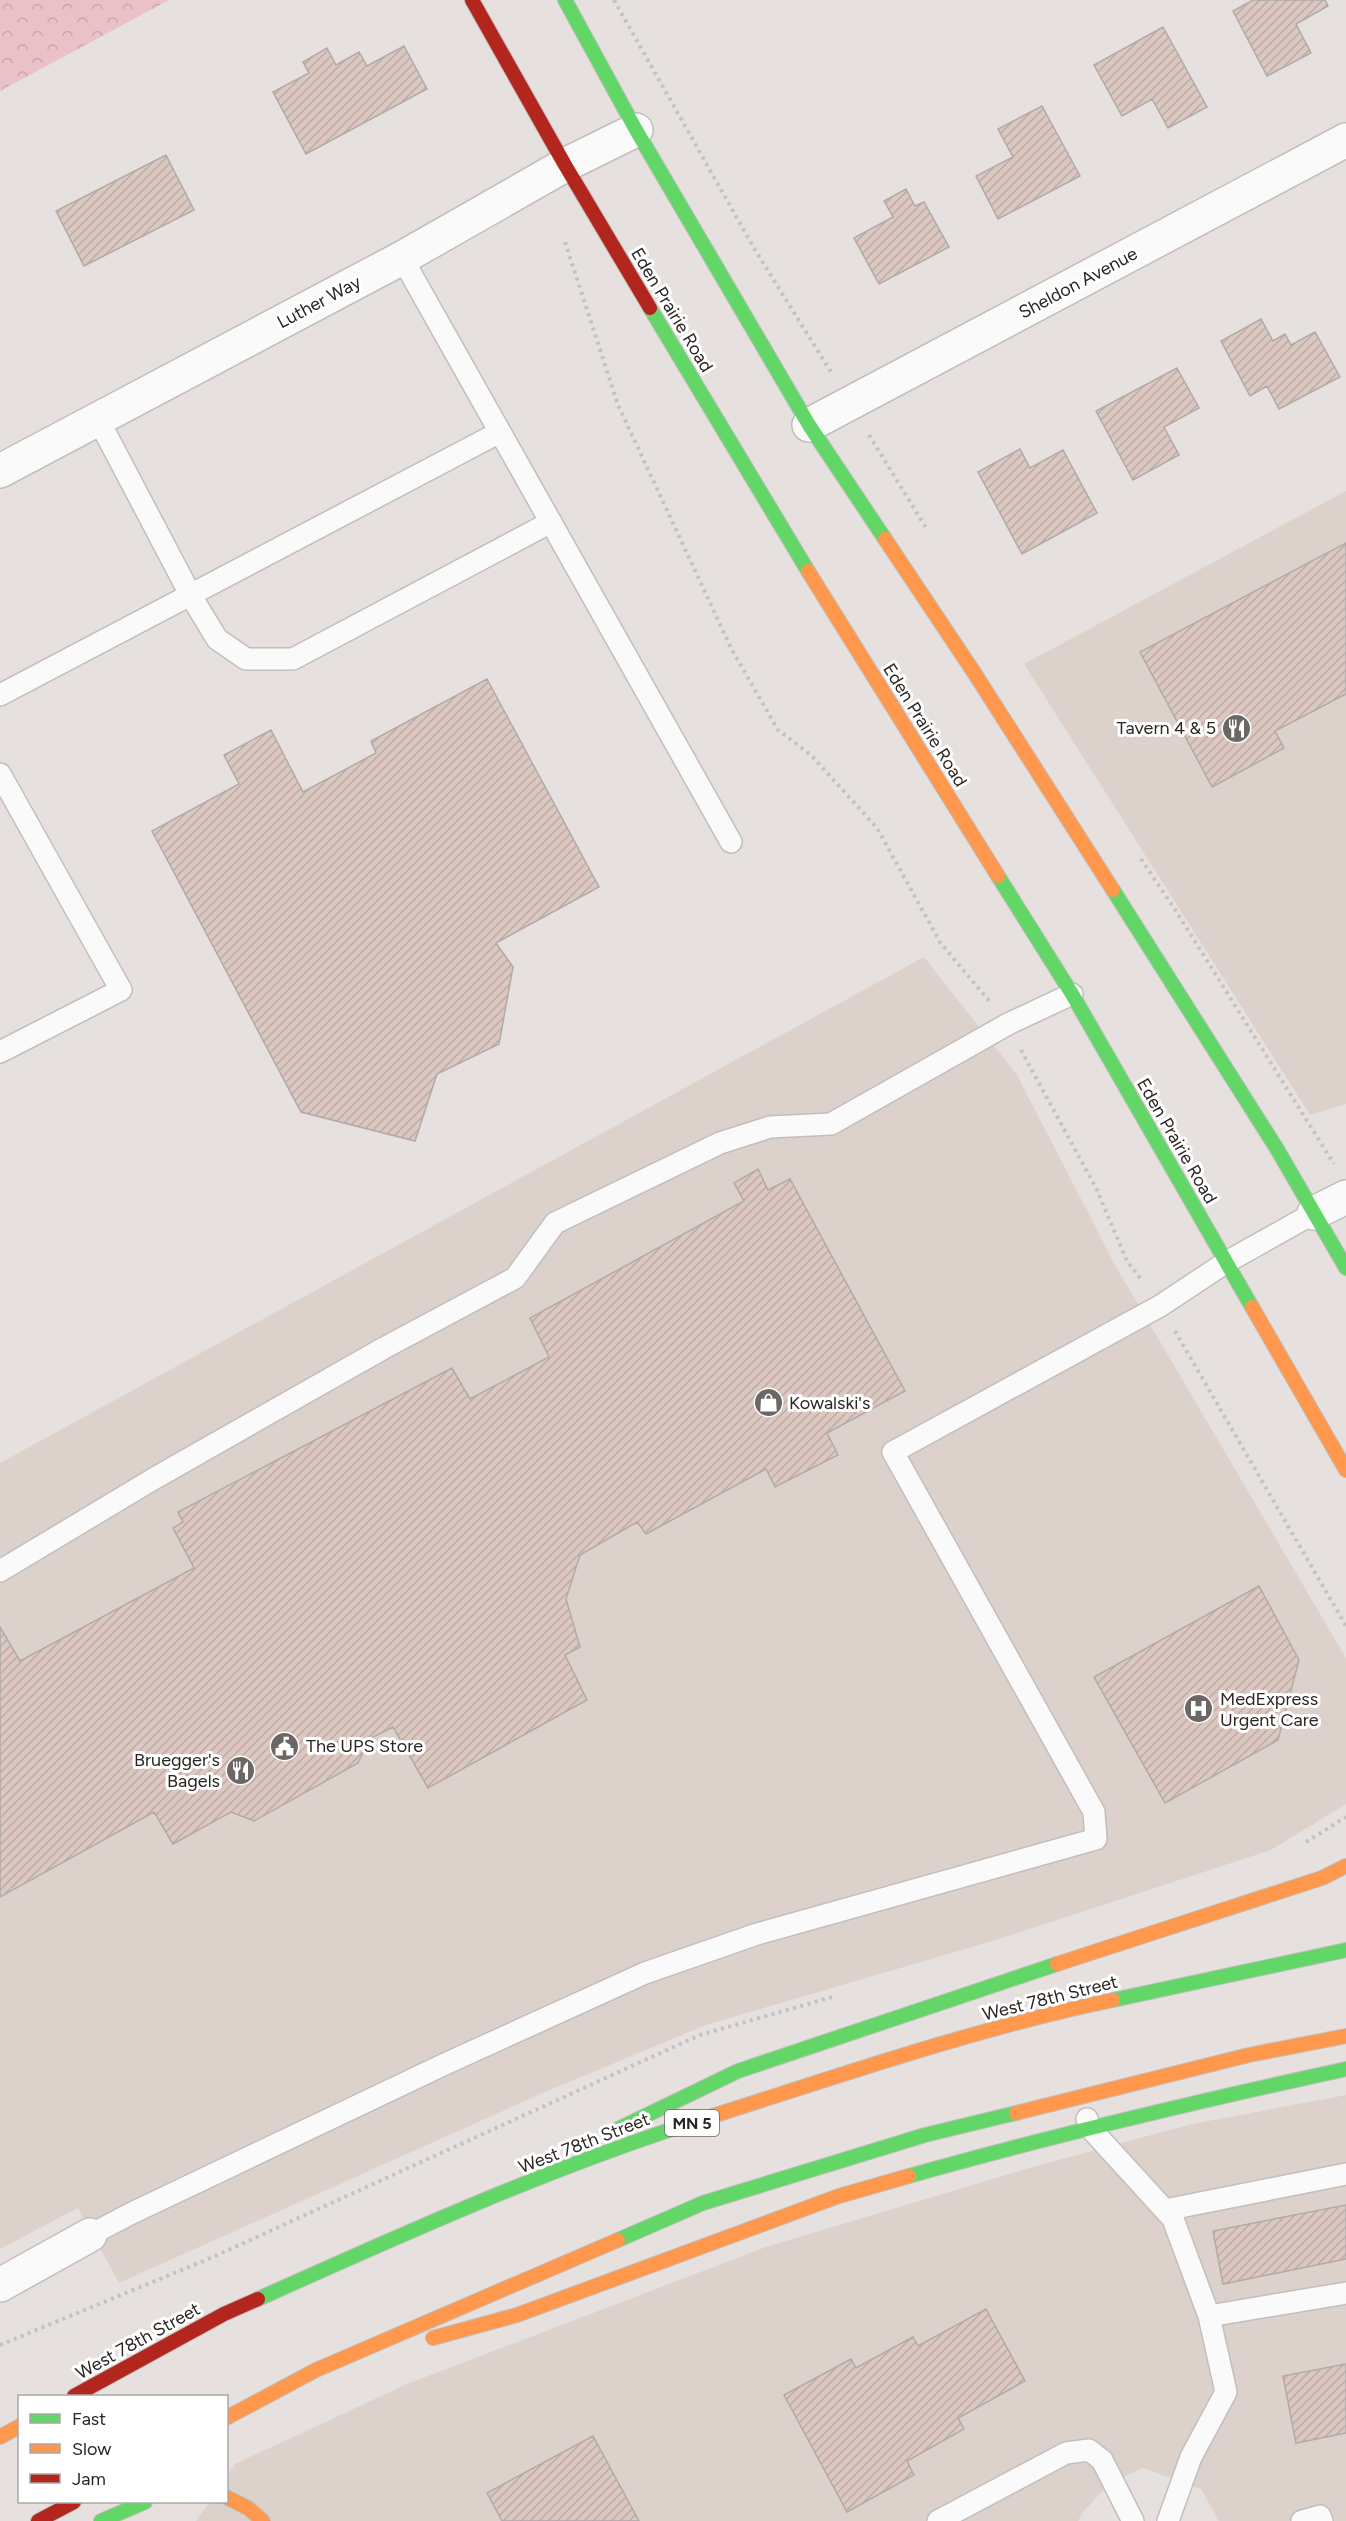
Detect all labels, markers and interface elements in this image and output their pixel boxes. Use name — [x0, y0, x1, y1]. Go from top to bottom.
street label: Sheldon Avenue — [1015, 242, 1141, 324]
street label: Eden Prairie Road — [626, 244, 718, 376]
street label: Luther Way — [273, 271, 365, 333]
street label: Eden Prairie Road — [878, 659, 972, 791]
restaurant icon: Tavern 4 & 5 — [1221, 712, 1253, 744]
place label: Tavern 4 & 5 — [1117, 717, 1216, 739]
street label: Eden Prairie Road — [1132, 1074, 1222, 1208]
shop icon: Kowalski's — [752, 1387, 784, 1419]
place label: Kowalski's — [789, 1392, 870, 1414]
place label: MedExpress Urgent Care — [1220, 1688, 1319, 1731]
hospital icon: MedExpress Urgent Care — [1183, 1693, 1215, 1725]
public building icon: The UPS Store — [269, 1730, 301, 1762]
place label: The UPS Store — [306, 1735, 423, 1757]
place label: Bruegger's Bagels — [134, 1749, 220, 1792]
restaurant icon: Bruegger's Bagels — [225, 1754, 257, 1786]
street label: West 78th Street — [980, 1971, 1120, 2025]
street label: West 78th Street — [515, 2108, 653, 2178]
road number: MN 5 — [665, 2110, 719, 2136]
street label: West 78th Street — [72, 2298, 204, 2384]
legend — [18, 2395, 228, 2503]
text: Fast — [72, 2408, 106, 2430]
text: Slow — [72, 2438, 111, 2460]
text: Jam — [72, 2468, 106, 2490]

